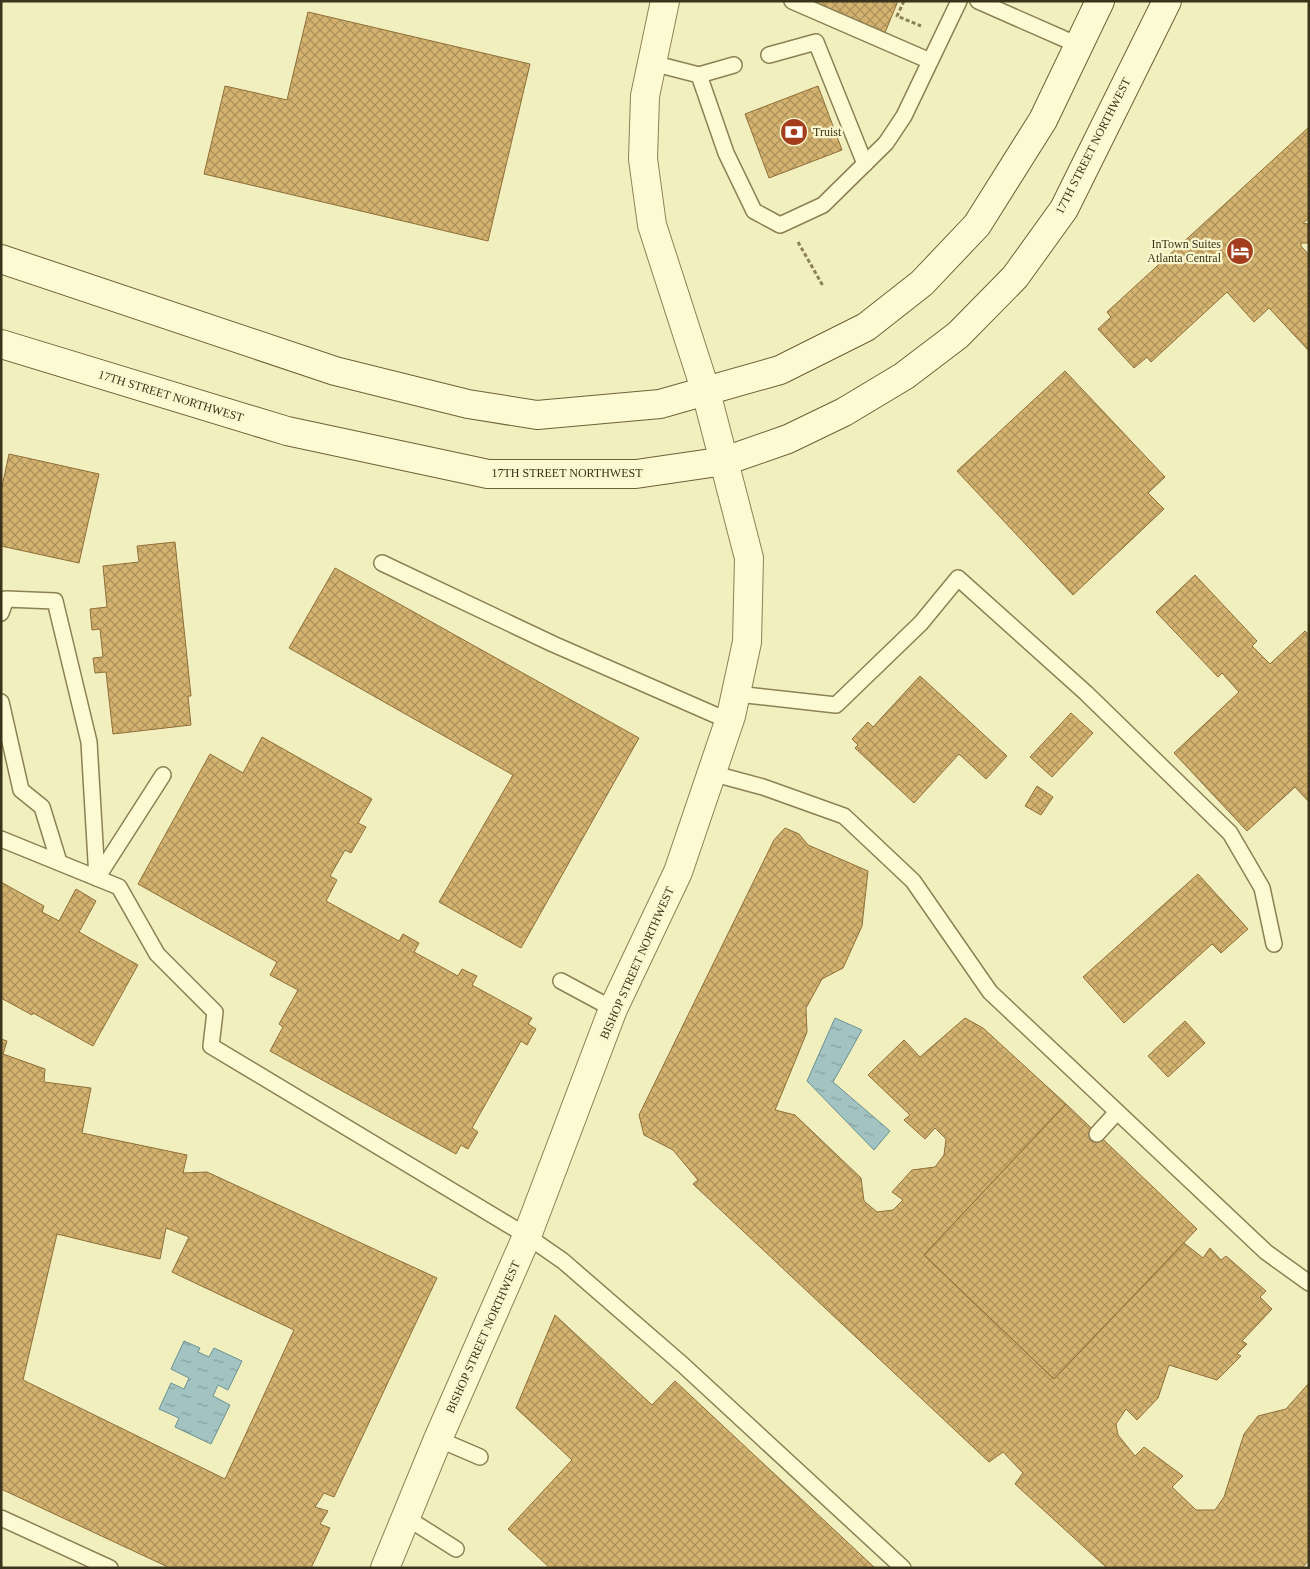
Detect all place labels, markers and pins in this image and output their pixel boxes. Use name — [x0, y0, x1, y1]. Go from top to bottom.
bank icon: Truist — [779, 117, 809, 147]
place label: Truist — [813, 125, 842, 139]
hotel icon: InTown Suites Atlanta Central — [1225, 236, 1255, 266]
place label: InTown Suites Atlanta Central — [1147, 237, 1222, 265]

